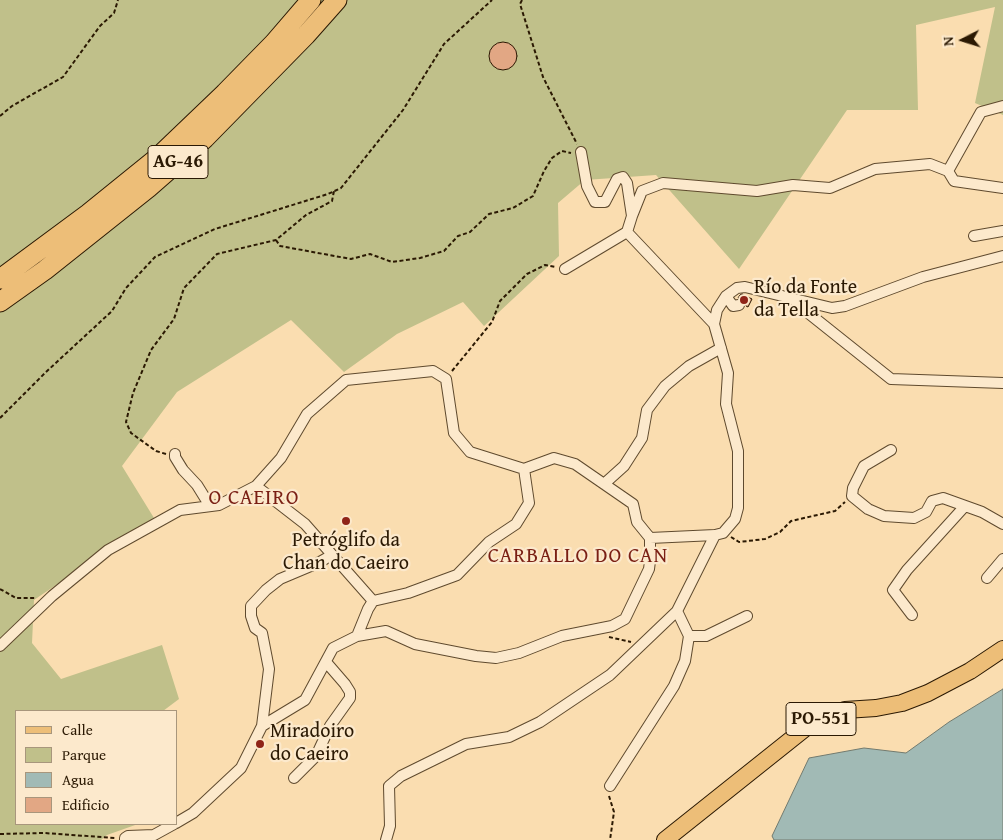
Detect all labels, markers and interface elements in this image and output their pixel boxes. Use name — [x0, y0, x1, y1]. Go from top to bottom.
north arrow — [938, 15, 988, 65]
text: N — [938, 36, 958, 47]
road number: AG-46 — [148, 146, 208, 178]
place label: Río da Fonte da Tella — [754, 276, 857, 323]
marker: Río da Fonte da Tella — [738, 294, 750, 306]
district label: O CAEIRO — [208, 486, 300, 512]
marker: Petróglifo da Chan do Caeiro — [340, 515, 352, 527]
place label: Petróglifo da Chan do Caeiro — [283, 529, 409, 576]
district label: CARBALLO DO CAN — [486, 544, 670, 570]
road number: PO-551 — [786, 702, 856, 736]
legend — [15, 710, 178, 825]
text: Calle — [62, 719, 93, 740]
place label: Miradoiro do Caeiro — [270, 720, 354, 767]
marker: Miradoiro do Caeiro — [254, 738, 266, 750]
text: Parque — [62, 744, 106, 765]
text: Agua — [62, 769, 94, 790]
text: Edificio — [62, 794, 109, 815]

